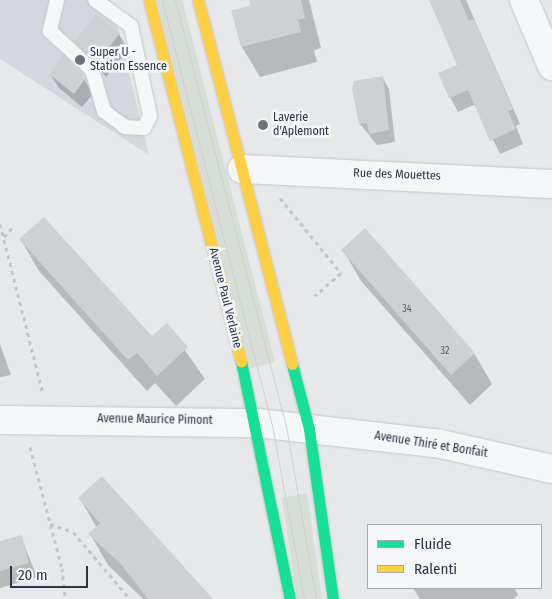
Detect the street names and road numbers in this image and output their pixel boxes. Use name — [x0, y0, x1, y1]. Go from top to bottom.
street label: Rue des Mouettes — [353, 166, 441, 184]
street label: Avenue Paul Verlaine — [206, 246, 244, 350]
street label: Avenue Maurice Pimont — [97, 412, 213, 428]
street label: Avenue Thiré et Bonfait — [373, 429, 489, 461]

